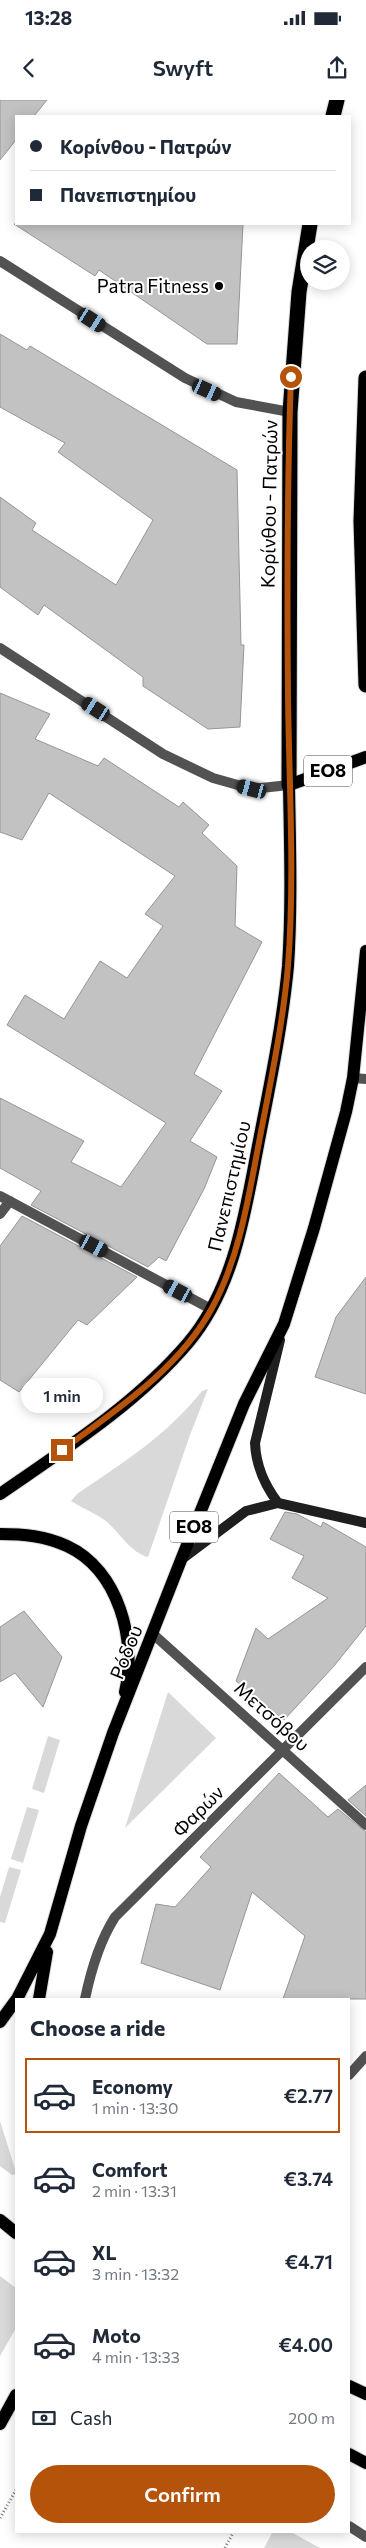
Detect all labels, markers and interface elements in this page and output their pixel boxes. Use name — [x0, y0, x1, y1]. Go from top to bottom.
text: 13:28 — [25, 6, 72, 29]
icon: back — [15, 54, 43, 82]
text: Swyft — [153, 54, 213, 81]
icon: share — [323, 54, 351, 82]
text: Κορίνθου - Πατρών — [60, 135, 231, 158]
text: Πανεπιστημίου — [60, 183, 196, 206]
map controls — [300, 240, 350, 290]
button: layers — [300, 240, 350, 290]
place label: Patra Fitness — [97, 274, 209, 297]
marker: Patra Fitness — [213, 280, 225, 292]
car — [75, 306, 108, 334]
route start — [280, 366, 302, 388]
car — [190, 377, 223, 403]
street label: Κορίνθου - Πατρών — [256, 419, 281, 588]
car — [79, 695, 112, 723]
road number: ΕΟ8 — [304, 756, 352, 786]
car — [235, 778, 268, 800]
street label: Πανεπιστημίου — [202, 1118, 255, 1253]
car — [77, 1232, 110, 1260]
car — [161, 1277, 194, 1305]
callout: 1 min — [21, 1378, 103, 1412]
text: 1 min — [43, 1386, 81, 1405]
route end — [51, 1439, 73, 1461]
road number: ΕΟ8 — [170, 1511, 218, 1542]
street label: Ρόδου — [104, 1621, 147, 1682]
street label: Μετσόβου — [230, 1676, 315, 1755]
street label: Φαρών — [167, 1780, 228, 1841]
text: Choose a ride — [30, 2014, 165, 2041]
icon: car — [32, 2073, 77, 2118]
text: Economy — [92, 2075, 173, 2098]
text: €2.77 — [284, 2084, 333, 2107]
text: 1 min · 13:30 — [92, 2098, 178, 2117]
icon: car — [32, 2156, 77, 2201]
text: Comfort — [92, 2158, 168, 2181]
text: €3.74 — [284, 2167, 333, 2190]
text: 2 min · 13:31 — [92, 2181, 177, 2200]
icon: car — [32, 2239, 77, 2284]
text: XL — [92, 2241, 117, 2264]
text: €4.71 — [285, 2250, 333, 2273]
text: 3 min · 13:32 — [92, 2264, 179, 2283]
icon: car — [32, 2322, 77, 2367]
text: Moto — [92, 2324, 141, 2347]
text: €4.00 — [278, 2333, 333, 2356]
text: 4 min · 13:33 — [92, 2347, 180, 2366]
icon: cash — [30, 2404, 58, 2432]
text: Cash — [70, 2406, 112, 2429]
text: 200 m — [288, 2408, 335, 2427]
button: Confirm — [30, 2465, 335, 2523]

